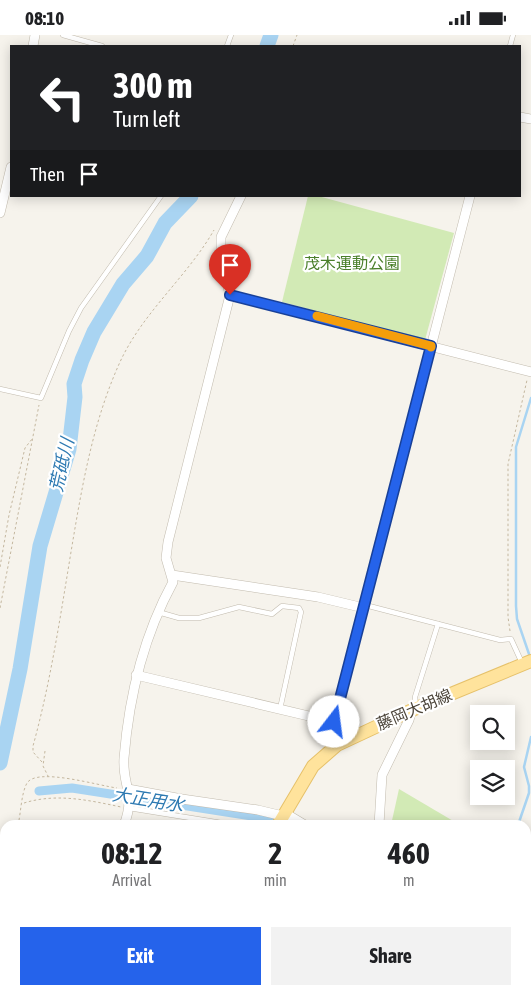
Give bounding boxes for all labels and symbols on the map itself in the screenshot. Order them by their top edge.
pin [209,244,251,295]
park label: 茂木運動公園 [304,254,400,272]
water label: 荒砥川 [45,434,78,494]
street label: 藤岡大胡線 [374,685,454,733]
position arrow [307,695,359,747]
water label: 大正用水 [111,784,187,816]

